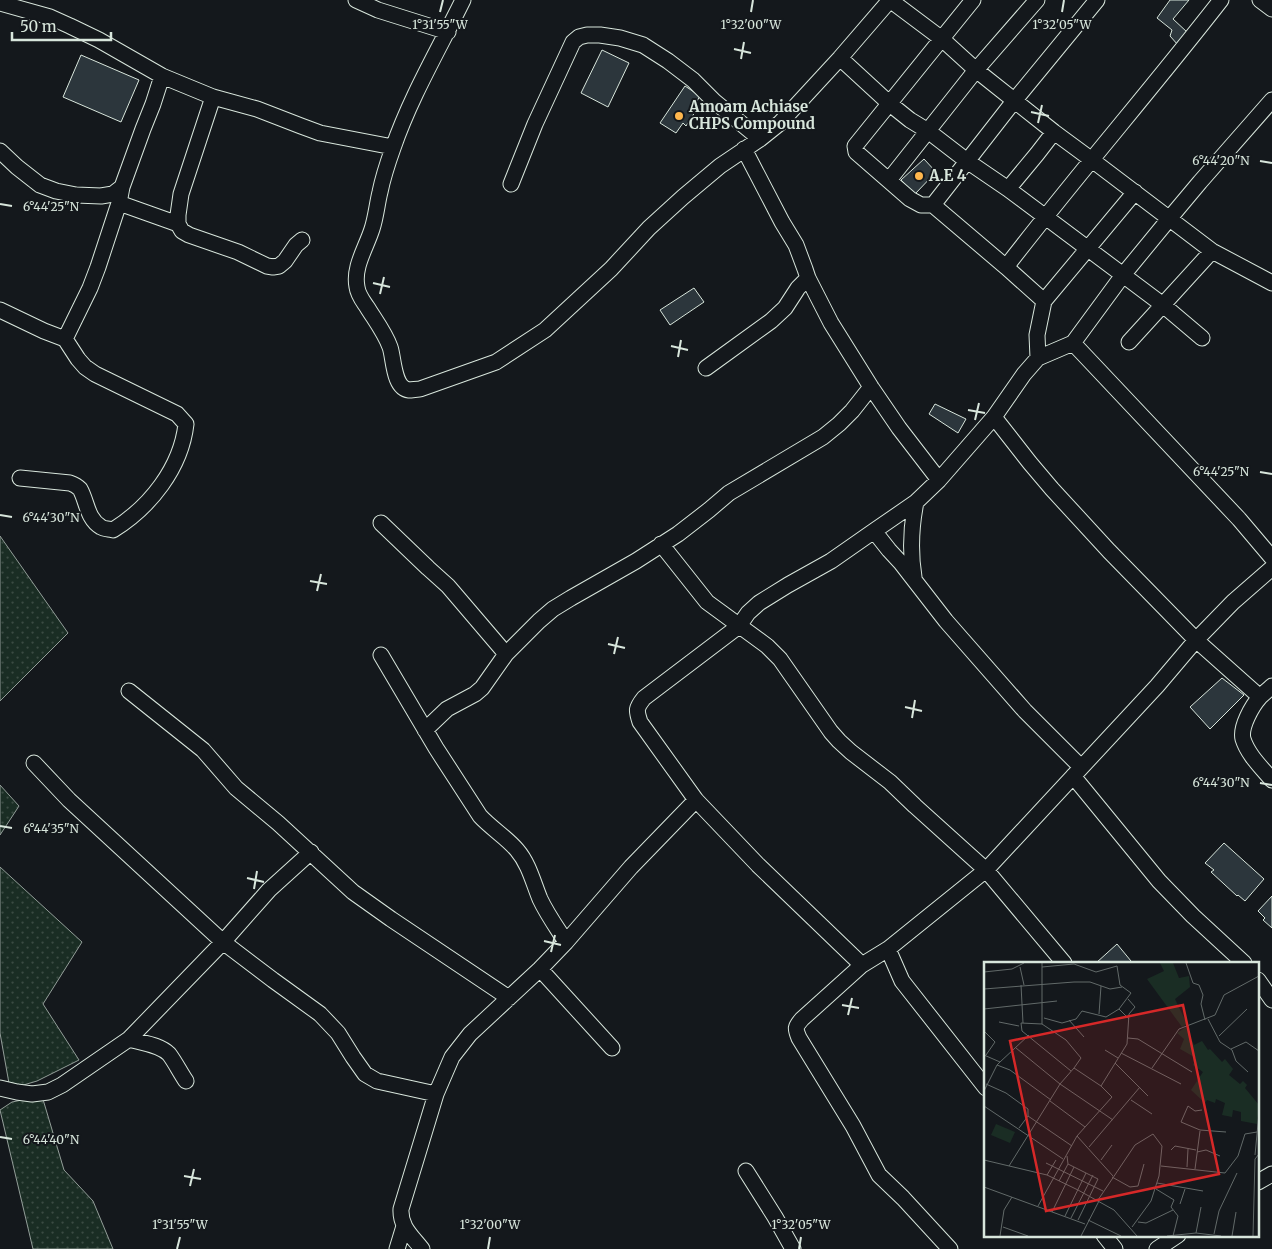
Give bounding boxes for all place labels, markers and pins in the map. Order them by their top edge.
place label: Amoam Achiase CHPS Compound [688,97,815,133]
marker: Amoam Achiase CHPS Compound [673,110,685,122]
place label: A.E 4 [928,166,967,185]
marker: A.E 4 [913,170,925,182]

